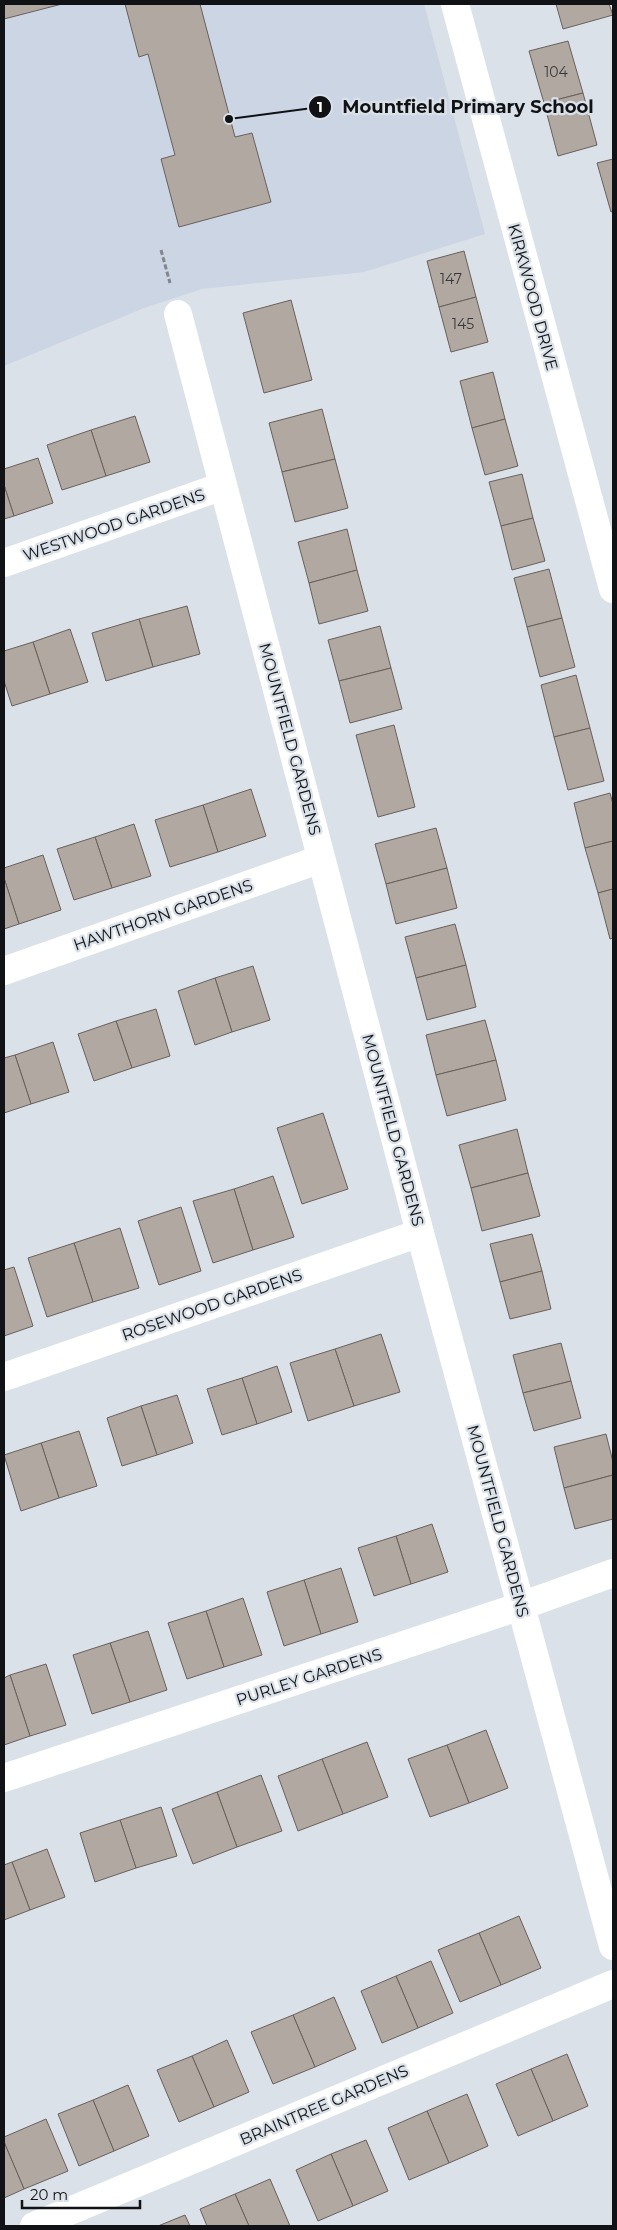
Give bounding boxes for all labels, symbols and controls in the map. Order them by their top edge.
house number: 104 [544,63,569,81]
callout: Mountfield Primary School [308,91,604,124]
text: Mountfield Primary School [342,96,594,118]
text: 1 [317,97,323,116]
street label: KIRKWOOD DRIVE [504,222,562,372]
house number: 147 [440,270,462,288]
house number: 145 [452,315,474,333]
street label: WESTWOOD GARDENS [21,485,207,565]
street label: MOUNTFIELD GARDENS [255,641,325,837]
street label: HAWTHORN GARDENS [71,875,255,955]
street label: MOUNTFIELD GARDENS [358,1032,428,1228]
street label: ROSEWOOD GARDENS [119,1265,305,1345]
street label: MOUNTFIELD GARDENS [463,1423,533,1619]
street label: PURLEY GARDENS [234,1644,384,1710]
street label: BRAINTREE GARDENS [237,2061,411,2149]
scale bar [22,2178,140,2210]
text: 20 m [30,2185,68,2204]

